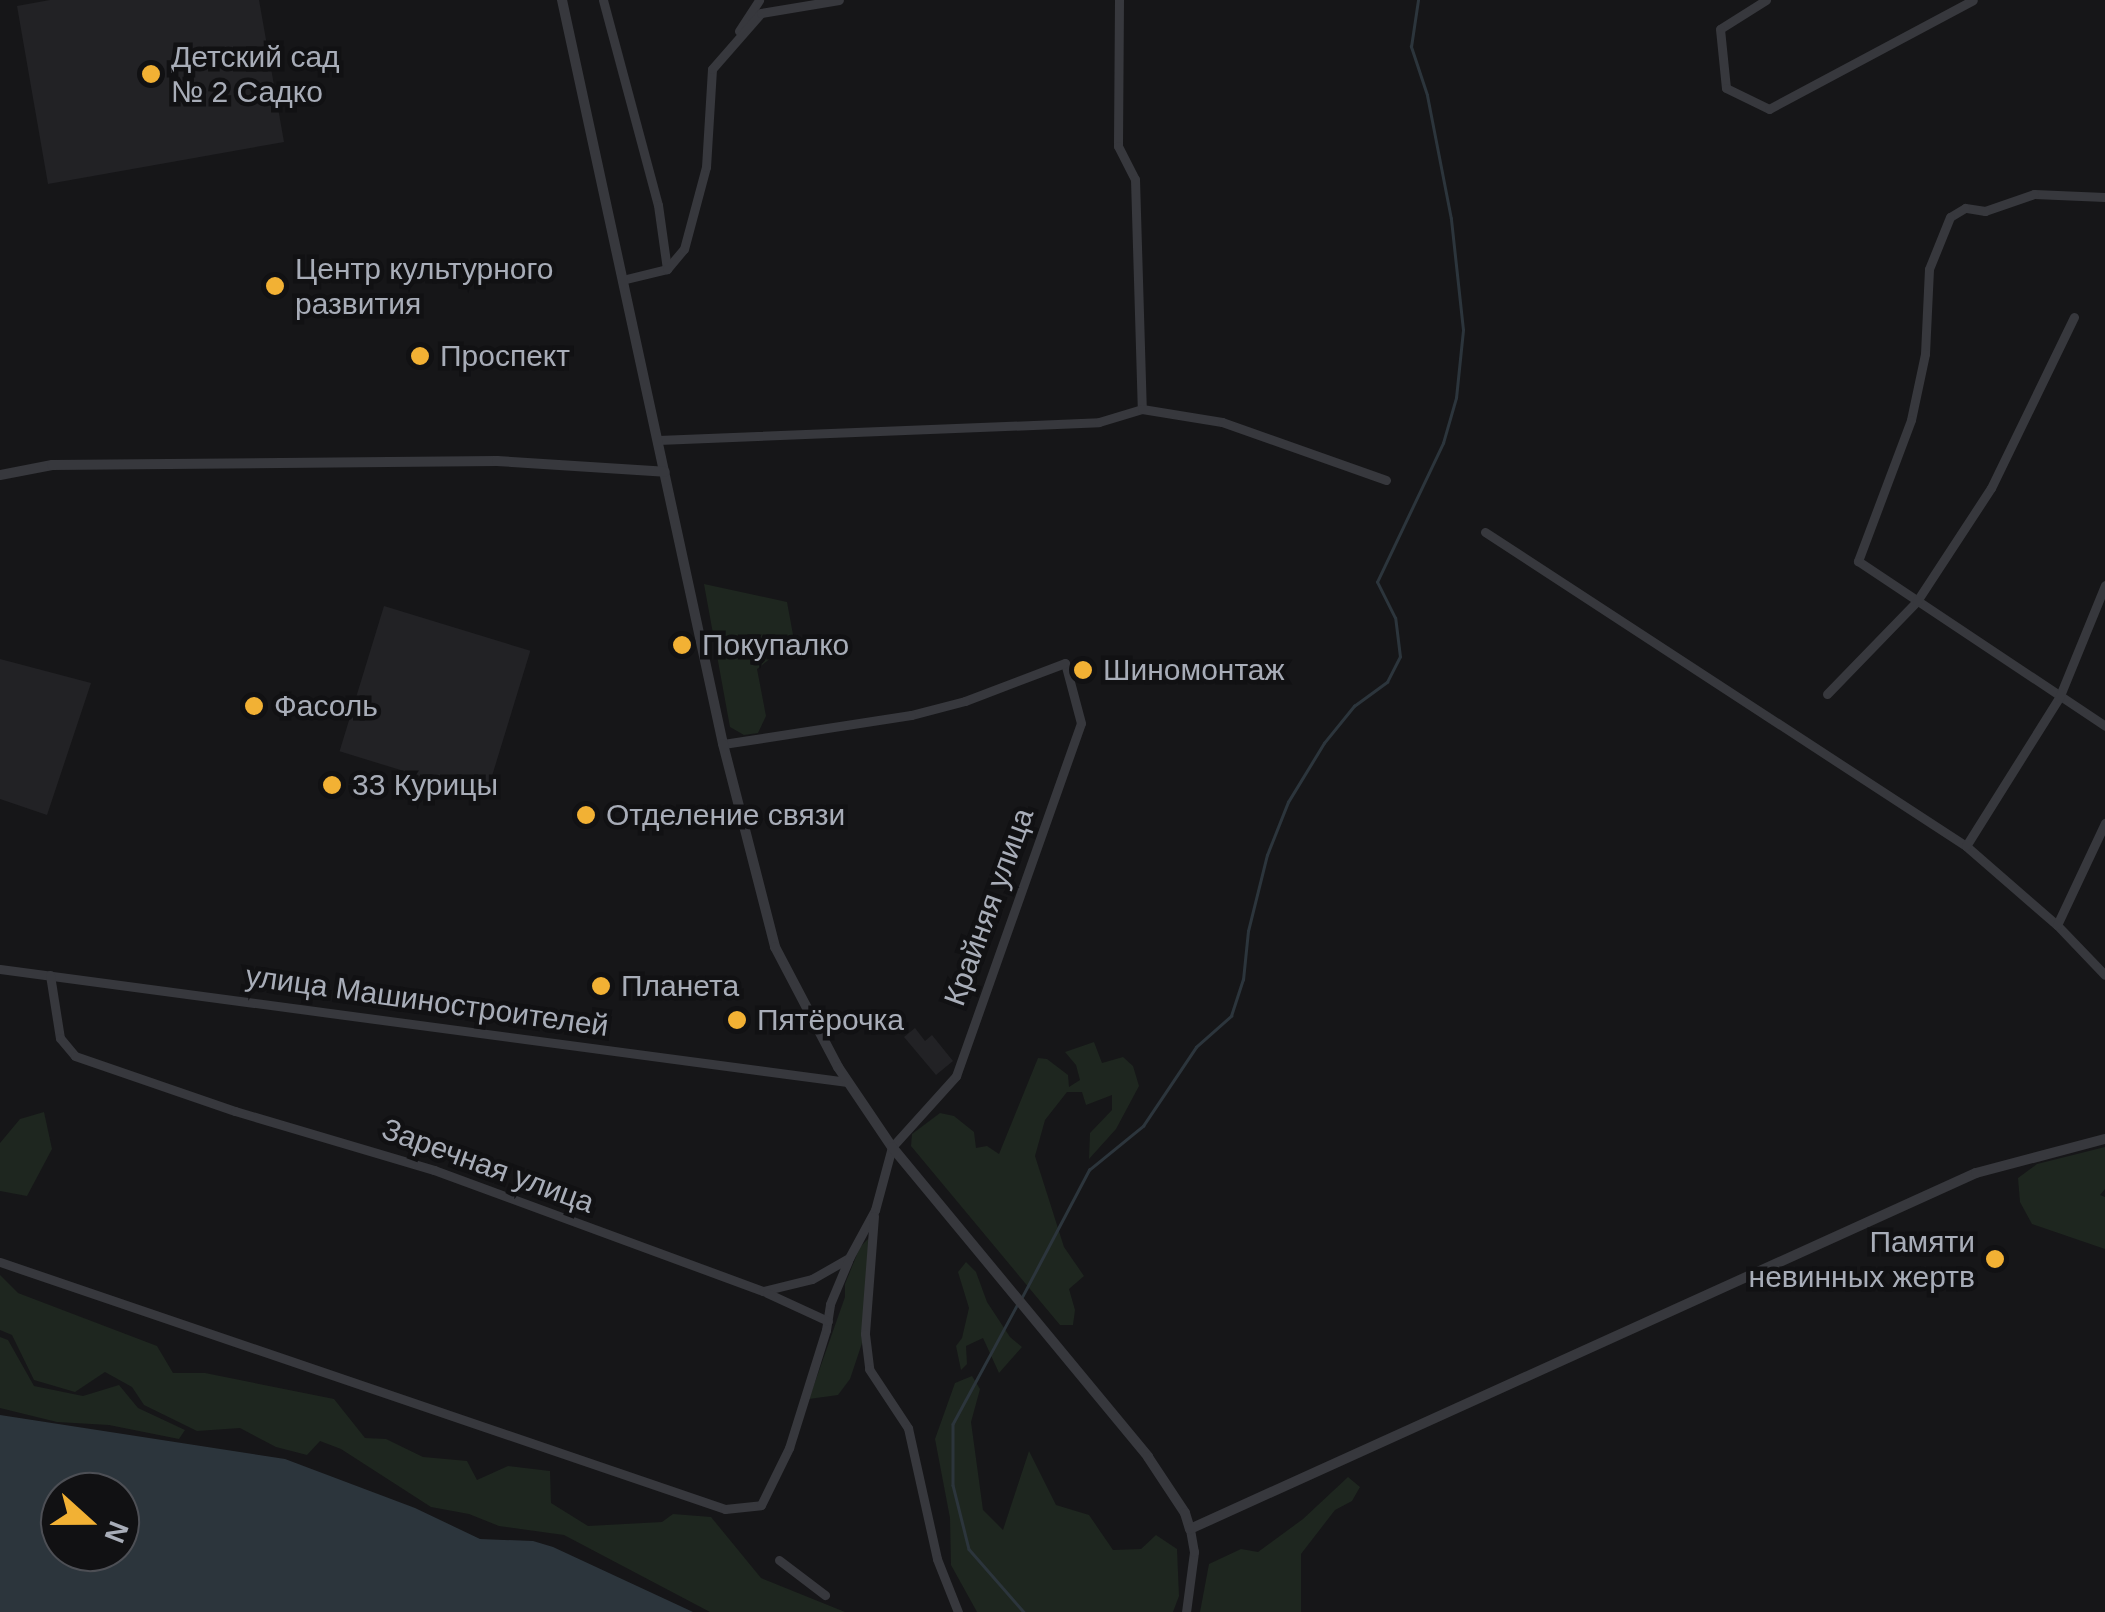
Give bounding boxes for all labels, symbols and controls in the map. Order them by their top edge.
place label: Детский сад № 2 Садко [171,39,340,110]
marker: Детский сад № 2 Садко [140,63,162,85]
place label: Центр культурного развития [295,251,553,322]
marker: Центр культурного развития [264,275,286,297]
place label: Проспект [440,338,570,374]
marker: Проспект [409,345,431,367]
place label: Покупалко [702,627,849,663]
marker: Покупалко [671,634,693,656]
place label: Шиномонтаж [1103,652,1285,688]
marker: Шиномонтаж [1072,659,1094,681]
place label: Фасоль [274,688,378,724]
marker: Фасоль [243,695,265,717]
place label: 33 Курицы [352,767,498,803]
marker: 33 Курицы [321,774,343,796]
place label: Отделение связи [606,797,845,833]
street label: Крайняя улица [937,803,1041,1011]
marker: Отделение связи [575,804,597,826]
street label: улица Машиностроителей [243,958,611,1044]
place label: Планета [621,968,739,1004]
marker: Планета [590,975,612,997]
place label: Пятёрочка [757,1002,904,1038]
marker: Пятёрочка [726,1009,748,1031]
street label: Заречная улица [377,1111,599,1221]
place label: Памяти невинных жертв [1749,1224,1975,1294]
marker: Памяти невинных жертв [1984,1248,2006,1270]
north arrow [40,1472,140,1572]
text: N [99,1517,135,1547]

